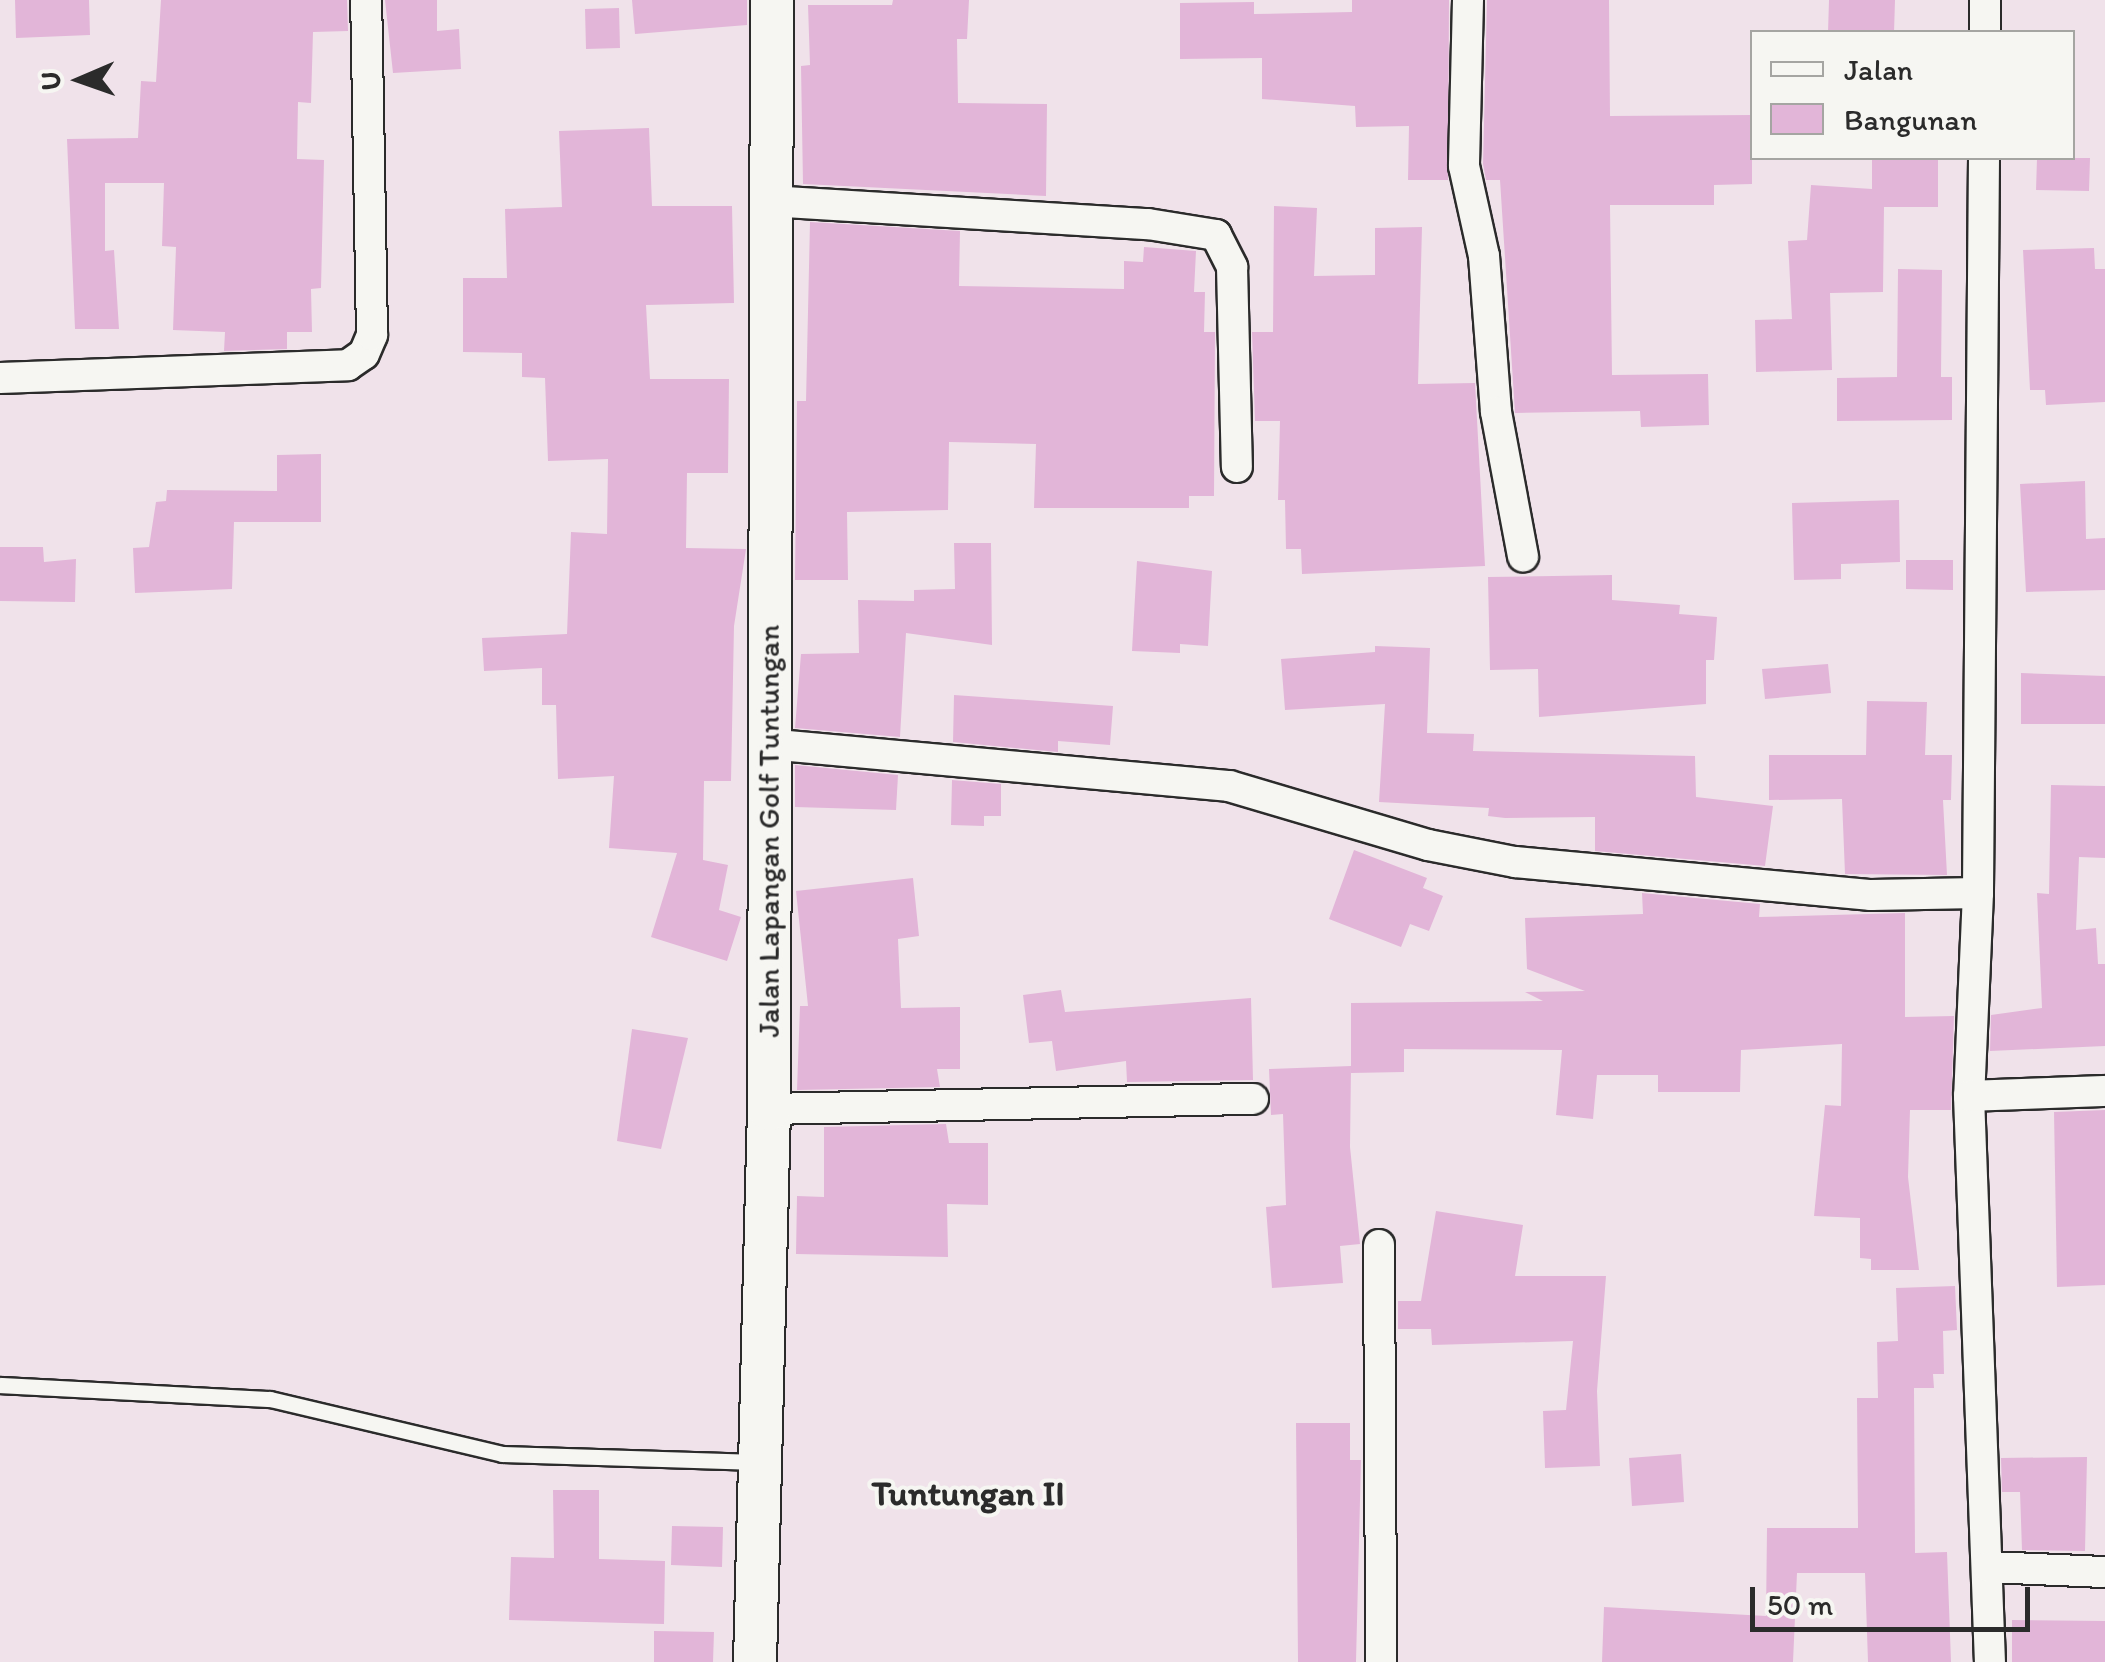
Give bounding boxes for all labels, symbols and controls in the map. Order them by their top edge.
north arrow [30,30,130,130]
legend [1750,30,2075,160]
text: Jalan [1844,51,1913,88]
text: U [33,71,67,91]
text: Bangunan [1844,101,1977,138]
street label: Jalan Lapangan Golf Tuntungan [751,626,787,1036]
district label: Tuntungan II [871,1472,1065,1514]
scale bar [1755,1567,2035,1629]
text: 50 m [1767,1586,1833,1623]

